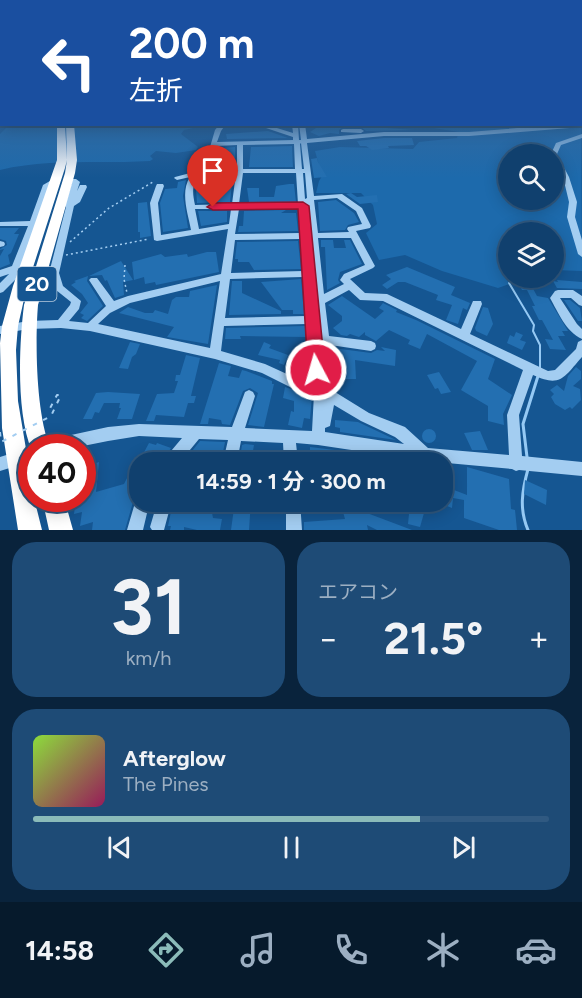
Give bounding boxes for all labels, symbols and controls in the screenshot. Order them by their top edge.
text: 200 m [129,18,254,69]
icon: left [30,24,108,102]
text: 左折 [129,74,183,107]
map controls [498,144,564,288]
button: search [498,144,564,210]
pin [187,145,238,207]
icon: arrive [196,154,229,187]
button: layers [498,222,564,288]
road number: 20 [18,267,57,301]
position arrow [284,338,348,402]
speed limit sign: 40 [18,434,96,512]
text: 14:59 · 1 分 · 300 m [196,468,386,495]
text: 31 [110,560,187,654]
text: エアコン [318,580,398,604]
text: 21.5° [384,611,483,665]
text: − [318,619,339,658]
text: + [528,619,549,658]
text: km/h [126,646,171,670]
text: Afterglow [123,745,226,772]
text: The Pines [123,772,209,796]
icon: previous [103,831,136,864]
icon: pause [275,831,308,864]
icon: next [447,831,480,864]
icon: directions [145,929,187,971]
icon: music [237,929,279,971]
icon: phone [330,929,372,971]
icon: climate [422,929,464,971]
icon: car [515,929,557,971]
text: 14:58 [25,934,94,967]

